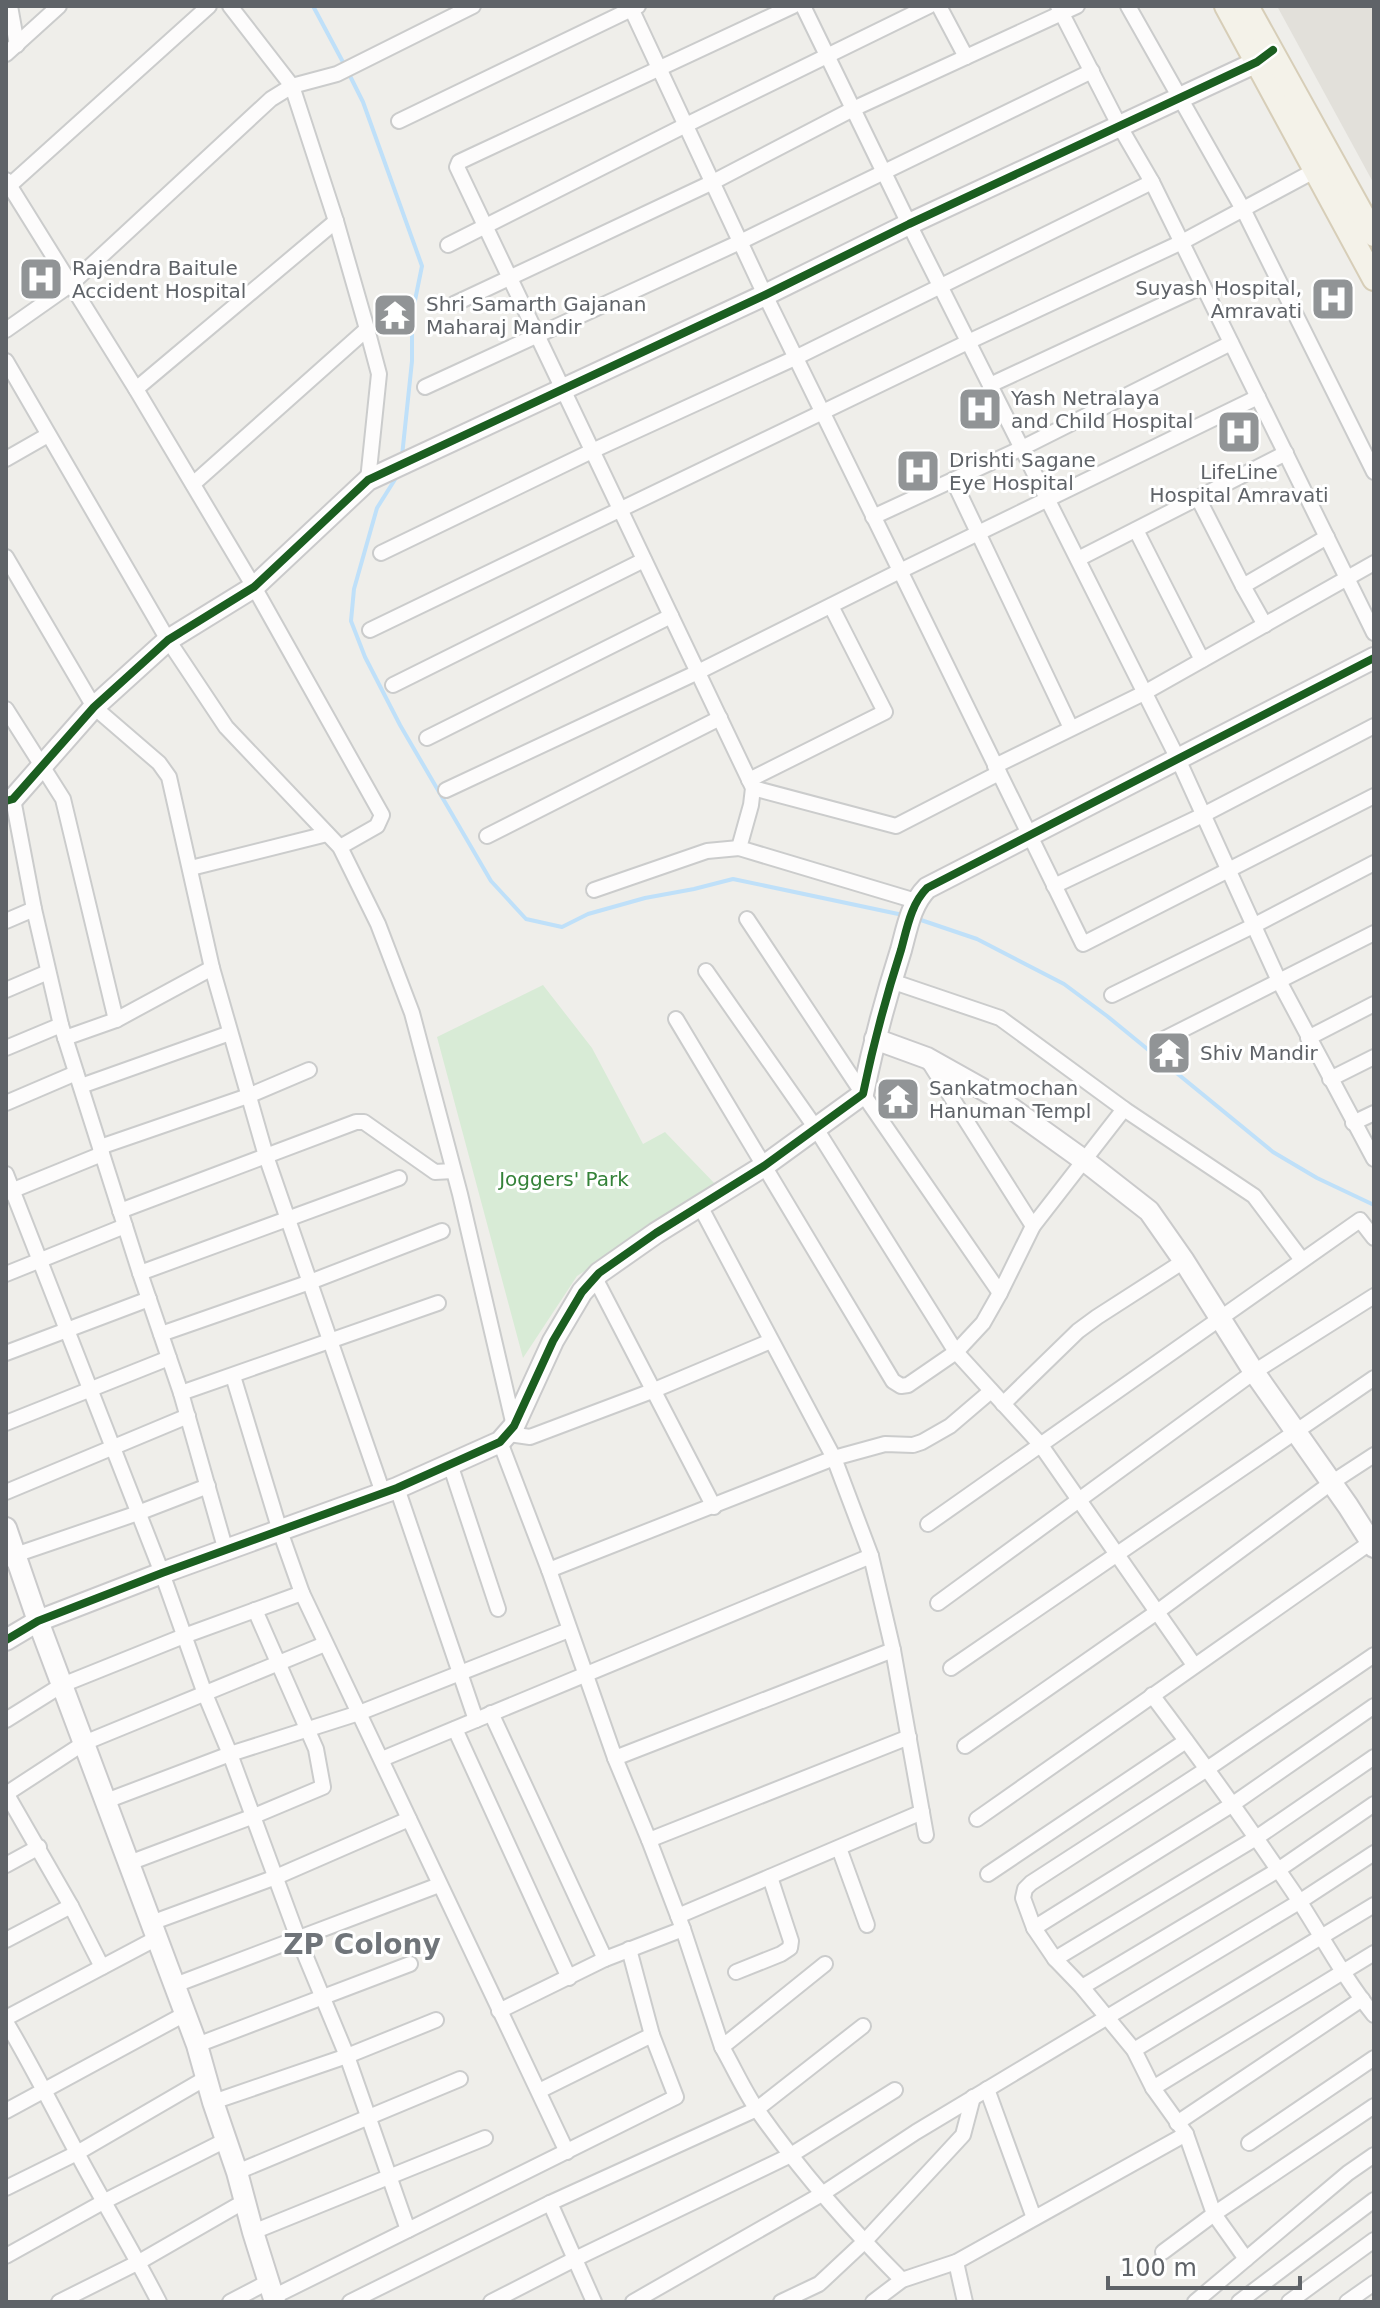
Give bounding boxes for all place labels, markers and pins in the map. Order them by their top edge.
hospital icon: Rajendra Baitule Accident Hospital [17,255,65,303]
place label: Rajendra Baitule Accident Hospital [72,256,246,303]
hospital icon: Suyash Hospital, Amravati [1309,275,1357,323]
place label: Suyash Hospital, Amravati [1135,276,1302,323]
temple icon: Shri Samarth Gajanan Maharaj Mandir [371,291,419,339]
place label: Shri Samarth Gajanan Maharaj Mandir [426,292,646,339]
hospital icon: Yash Netralaya and Child Hospital [956,385,1004,433]
place label: Yash Netralaya and Child Hospital [1010,386,1193,433]
hospital icon: LifeLine Hospital Amravati [1215,408,1263,456]
hospital icon: Drishti Sagane Eye Hospital [894,447,942,495]
place label: Drishti Sagane Eye Hospital [949,448,1096,495]
place label: LifeLine Hospital Amravati [1149,460,1329,507]
temple icon: Shiv Mandir [1145,1029,1193,1077]
place label: Shiv Mandir [1200,1041,1319,1065]
temple icon: Sankatmochan Hanuman Templ [874,1075,922,1123]
place label: Sankatmochan Hanuman Templ [929,1076,1091,1123]

